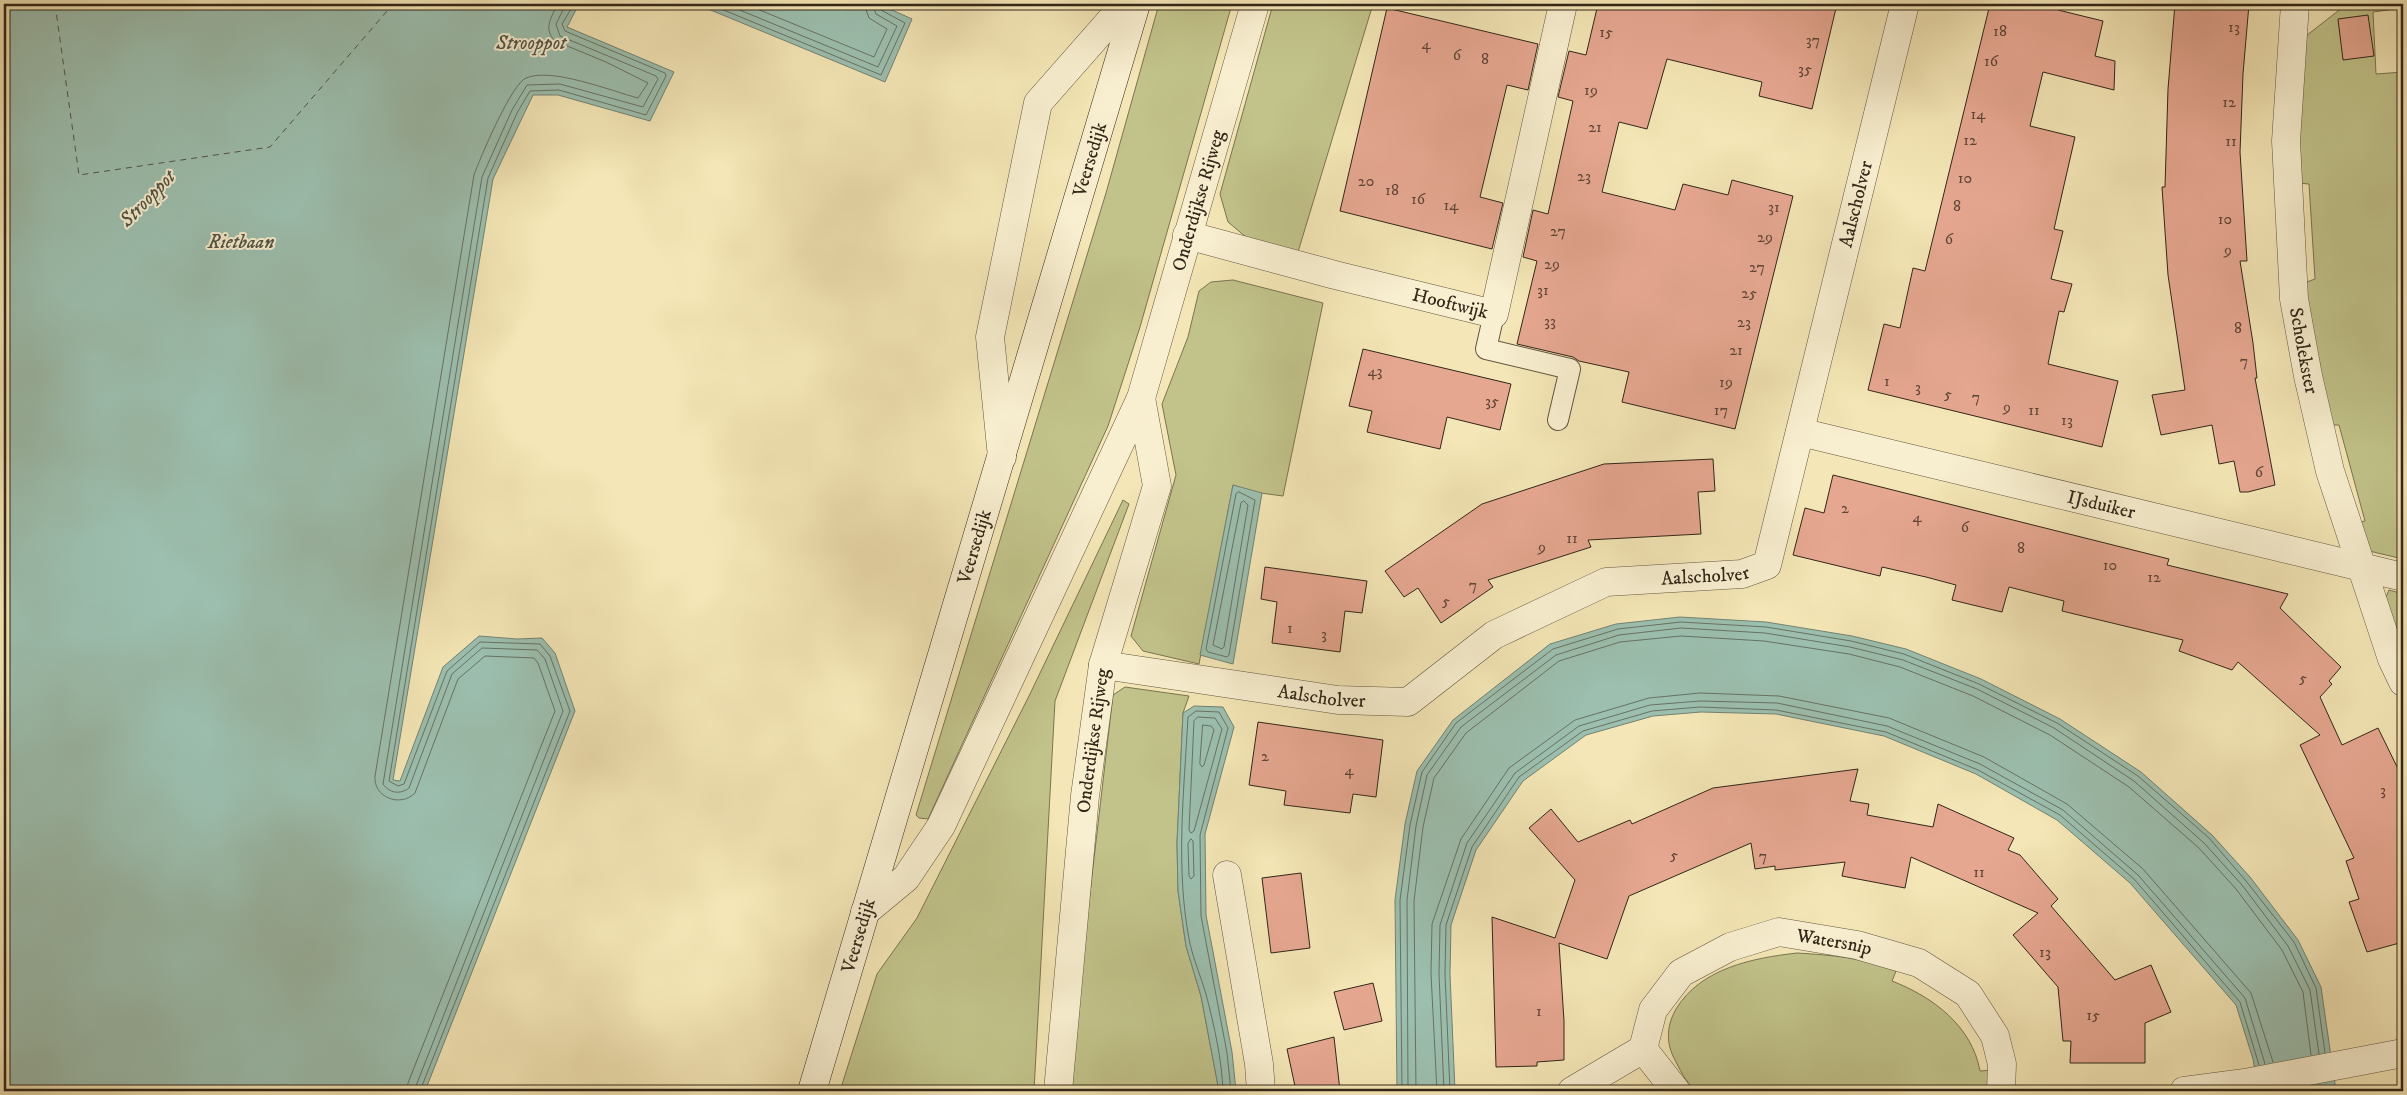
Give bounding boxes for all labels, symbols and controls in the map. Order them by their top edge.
house number: 13 [2228,17,2240,37]
house number: 18 [1993,21,2007,41]
house number: 15 [1599,22,1613,42]
house number: 37 [1806,30,1820,50]
water label: Strooppot [495,31,568,56]
house number: 4 [1421,34,1431,54]
house number: 6 [1453,45,1462,65]
house number: 8 [1481,49,1489,69]
house number: 16 [1984,51,1999,71]
house number: 35 [1798,59,1812,79]
house number: 19 [1584,80,1598,100]
house number: 12 [2222,92,2236,112]
house number: 14 [1970,104,1986,124]
house number: 21 [1588,117,1602,137]
street label: Veersedijk [1067,119,1112,200]
street label: Onderdijkse Rijweg [1167,127,1230,274]
house number: 12 [1963,130,1977,150]
house number: 11 [2225,131,2237,151]
street label: Aalscholver [1834,158,1877,250]
water label: Strooppot [114,164,183,234]
house number: 23 [1577,166,1591,186]
house number: 10 [1958,168,1972,188]
house number: 20 [1358,171,1374,191]
house number: 18 [1385,180,1399,200]
house number: 16 [1411,189,1426,209]
house number: 14 [1443,195,1459,215]
house number: 8 [1953,196,1961,216]
house number: 31 [1768,197,1780,217]
house number: 10 [2218,209,2232,229]
house number: 27 [1550,221,1566,241]
house number: 29 [1757,227,1773,247]
house number: 6 [1945,229,1954,249]
water label: Rietbaan [207,230,274,255]
house number: 9 [2223,240,2232,260]
house number: 29 [1544,254,1560,274]
house number: 27 [1749,257,1765,277]
house number: 31 [1537,280,1549,300]
street label: Hooftwijk [1410,283,1491,324]
house number: 25 [1741,283,1757,303]
street label: Scholekster [2284,306,2323,396]
house number: 33 [1544,311,1556,331]
house number: 23 [1737,312,1751,332]
house number: 8 [2234,318,2242,338]
house number: 21 [1729,340,1743,360]
house number: 7 [2240,351,2248,371]
house number: 43 [1367,361,1383,381]
house number: 1 [1884,371,1890,391]
house number: 19 [1719,372,1733,392]
house number: 3 [1915,377,1921,397]
house number: 5 [1944,384,1952,404]
house number: 7 [1972,387,1980,407]
house number: 35 [1485,391,1499,411]
house number: 9 [2002,397,2011,417]
house number: 17 [1714,400,1728,420]
house number: 11 [2028,400,2040,420]
house number: 13 [2061,410,2073,430]
house number: 6 [2255,462,2264,482]
street label: IJsduiker [2065,485,2138,524]
house number: 2 [1841,498,1849,518]
street label: Veersedijk [952,506,996,588]
house number: 4 [1912,507,1922,527]
house number: 6 [1961,517,1970,537]
house number: 11 [1566,528,1578,548]
house number: 9 [1537,537,1546,557]
house number: 8 [2017,538,2025,558]
house number: 10 [2103,555,2117,575]
street label: Aalscholver [1660,561,1753,590]
house number: 12 [2147,567,2161,587]
house number: 7 [1469,575,1477,595]
house number: 5 [1442,591,1450,611]
house number: 1 [1287,618,1293,638]
house number: 3 [1321,624,1327,644]
street label: Onderdijkse Rijweg [1072,666,1114,814]
house number: 5 [2299,668,2307,688]
street label: Aalscholver [1276,680,1366,712]
house number: 2 [1261,746,1269,766]
house number: 4 [1344,760,1354,780]
house number: 3 [2380,780,2386,800]
house number: 5 [1670,845,1678,865]
house number: 7 [1759,846,1767,866]
house number: 11 [1973,862,1985,882]
street label: Veersedijk [836,895,880,977]
street label: Watersnip [1794,923,1875,960]
house number: 13 [2039,942,2051,962]
house number: 1 [1536,1001,1542,1021]
house number: 15 [2086,1005,2100,1025]

